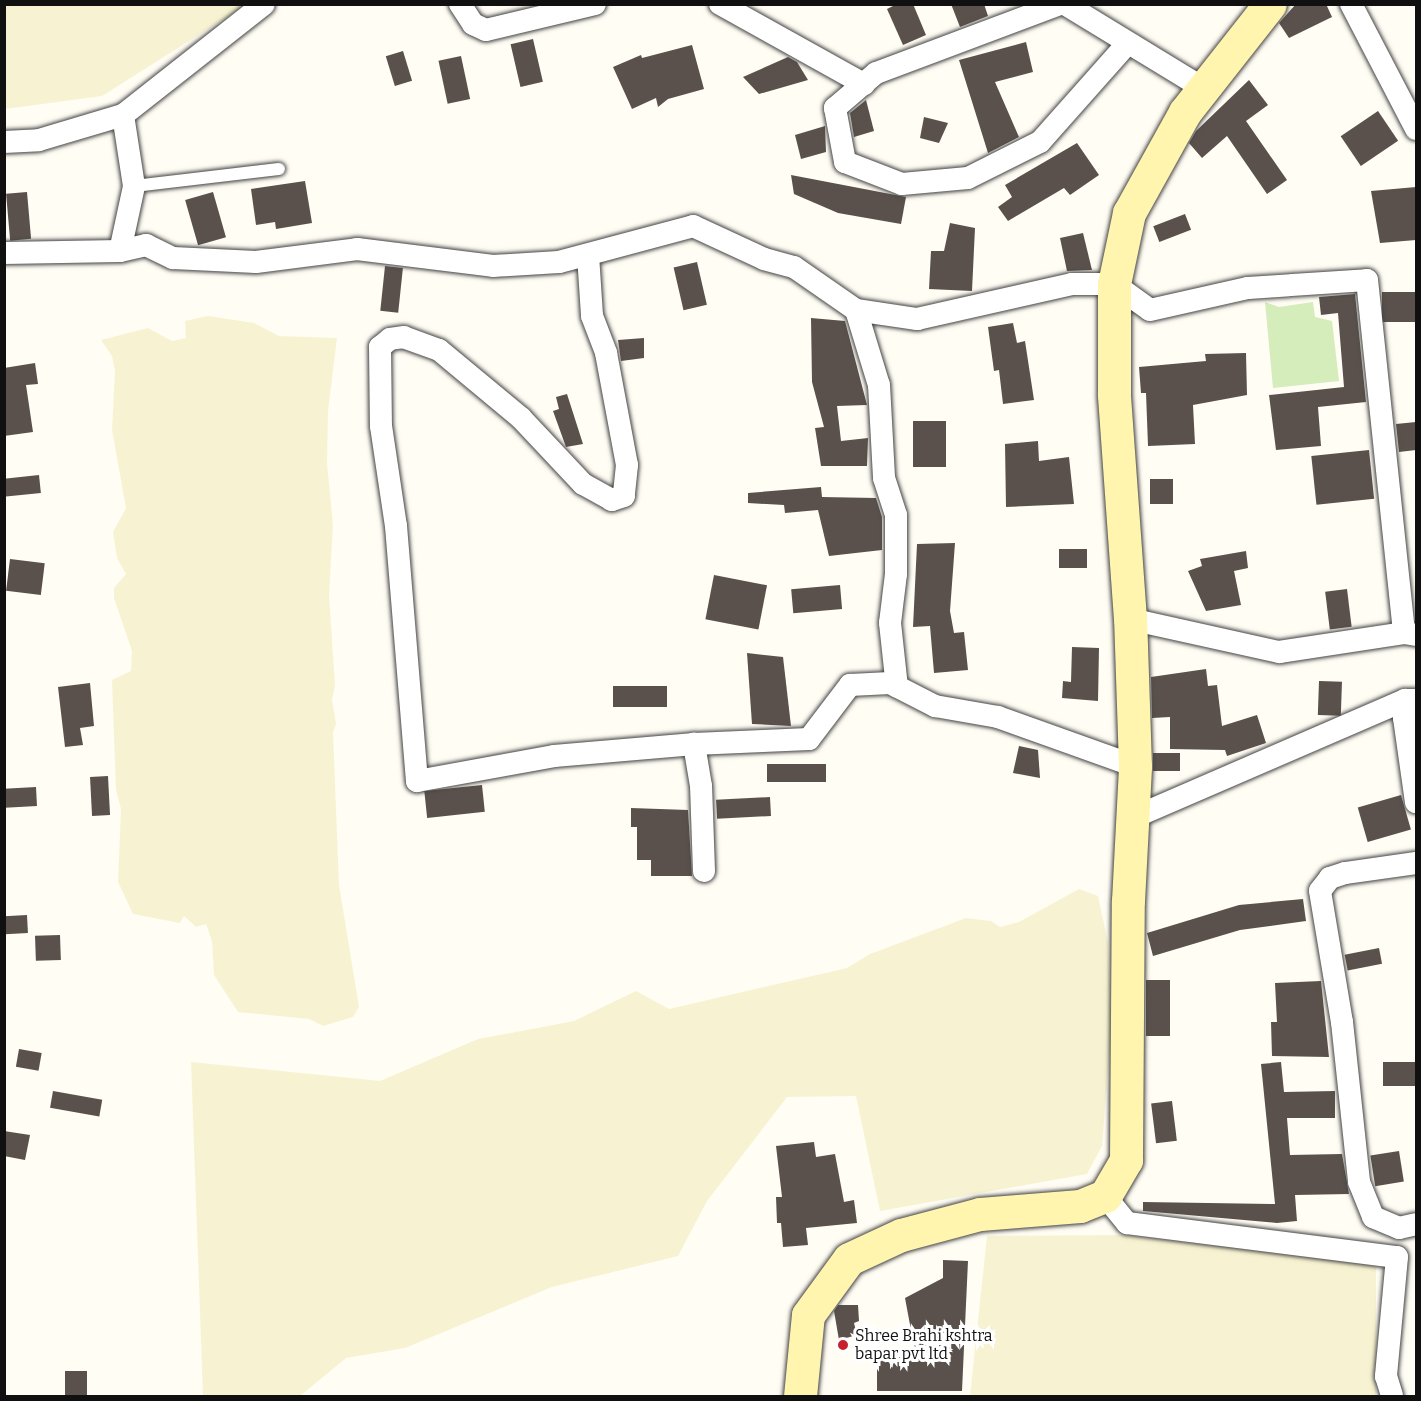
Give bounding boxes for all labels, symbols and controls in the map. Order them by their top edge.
place label: Shree Brahi kshtra bapar pvt ltd [855,1326,992,1364]
marker: Shree Brahi kshtra bapar pvt ltd [836,1338,850,1352]

